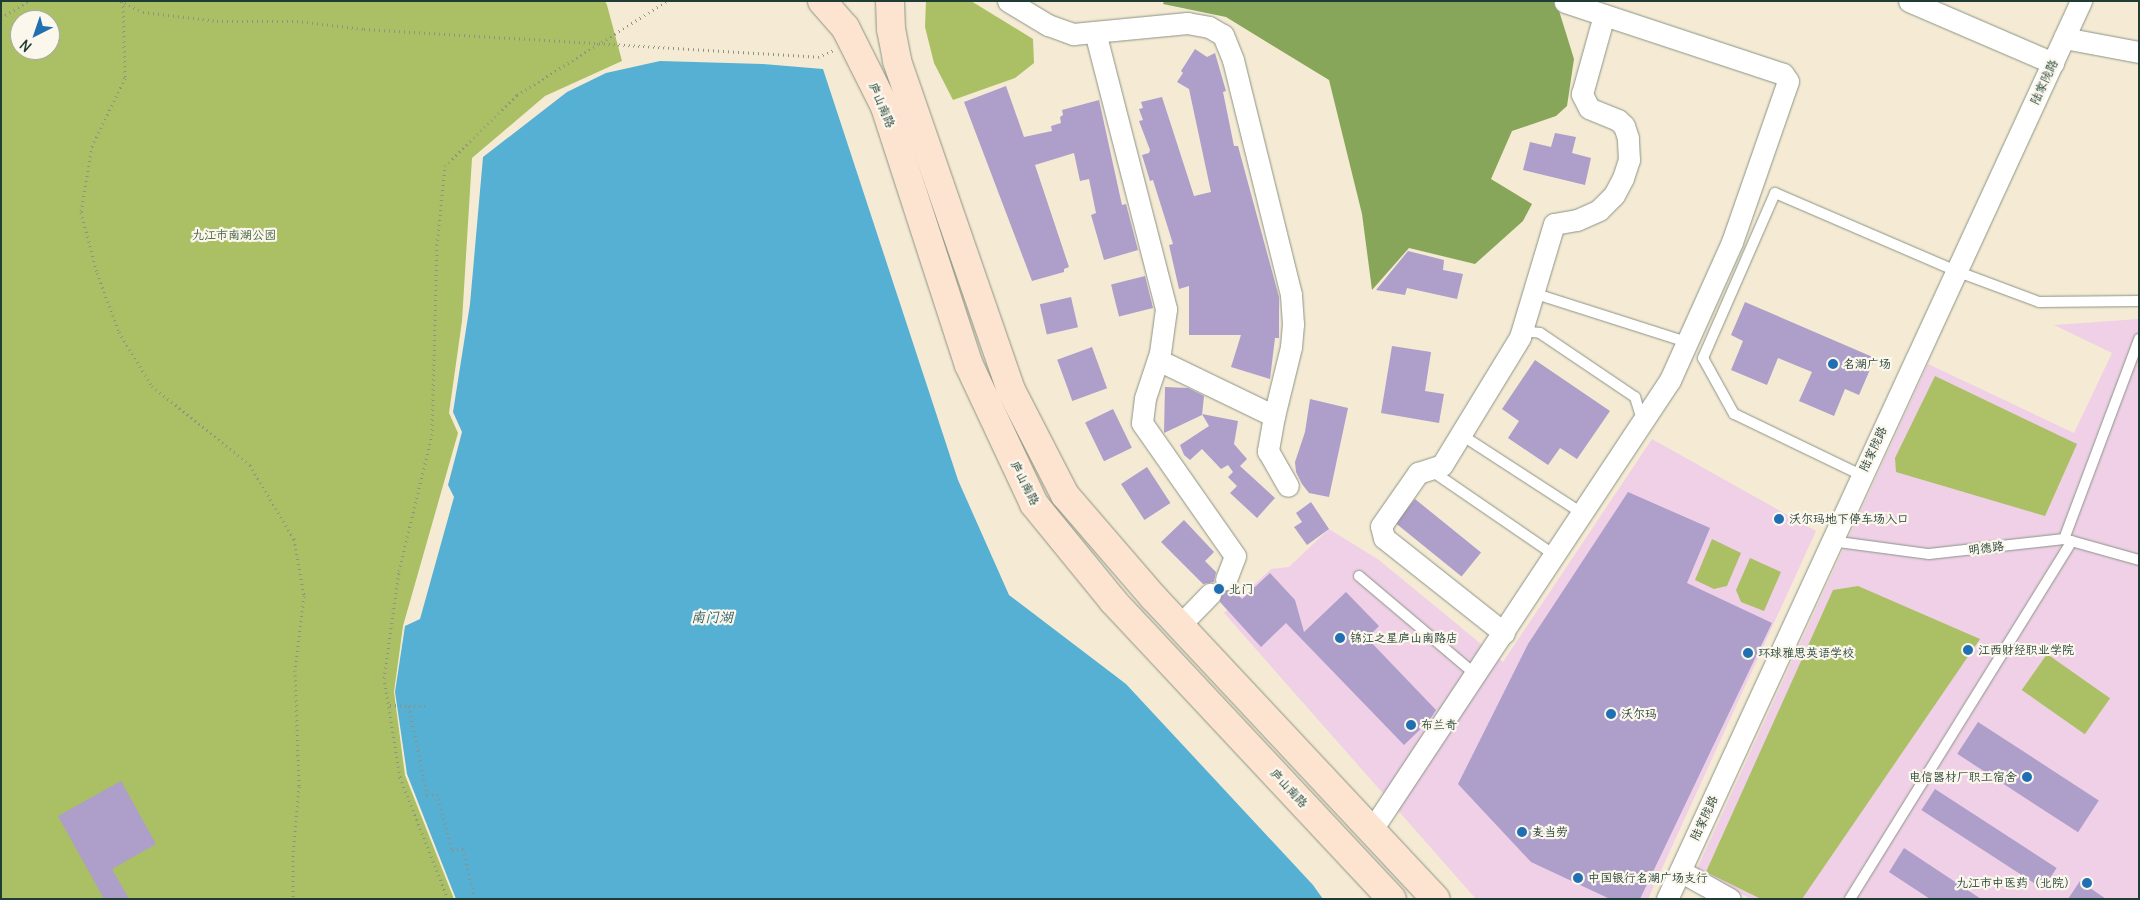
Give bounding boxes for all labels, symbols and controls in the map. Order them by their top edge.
north arrow [10,10,60,60]
text: N [16,36,35,56]
street label: 陆家陇路 [2027,57,2061,107]
street label: 庐山南路 [866,80,898,130]
park label: 九江市南湖公园 [192,228,276,242]
place label: 名湖广场 [1843,357,1891,371]
marker: 名湖广场 [1827,358,1839,370]
street label: 陆家陇路 [1856,424,1890,474]
street label: 庐山南路 [1008,458,1042,508]
place label: 沃尔玛地下停车场入口 [1789,512,1909,526]
marker: 沃尔玛地下停车场入口 [1773,513,1785,525]
street label: 明德路 [1967,539,2005,557]
place label: 北门 [1229,582,1253,596]
marker: 北门 [1213,583,1225,595]
water label: 南门湖 [691,609,733,625]
place label: 锦江之星庐山南路店 [1350,631,1458,645]
marker: 锦江之星庐山南路店 [1334,632,1346,644]
place label: 江西财经职业学院 [1978,643,2074,657]
marker: 江西财经职业学院 [1962,644,1974,656]
place label: 环球雅思英语学校 [1758,646,1854,660]
marker: 环球雅思英语学校 [1742,647,1754,659]
place label: 沃尔玛 [1621,707,1657,721]
marker: 沃尔玛 [1605,708,1617,720]
place label: 布兰奇 [1421,718,1457,732]
marker: 布兰奇 [1405,719,1417,731]
street label: 庐山南路 [1267,766,1311,810]
place label: 电信器材厂职工宿舍 [1909,770,2017,784]
marker: 电信器材厂职工宿舍 [2021,771,2033,783]
street label: 陆家陇路 [1687,793,1721,843]
place label: 麦当劳 [1532,825,1568,839]
marker: 麦当劳 [1516,826,1528,838]
place label: 中国银行名湖广场支行 [1588,871,1708,885]
marker: 中国银行名湖广场支行 [1572,872,1584,884]
place label: 九江市中医药（北院） [1956,876,2076,890]
marker: 九江市中医药（北院） [2080,876,2094,890]

